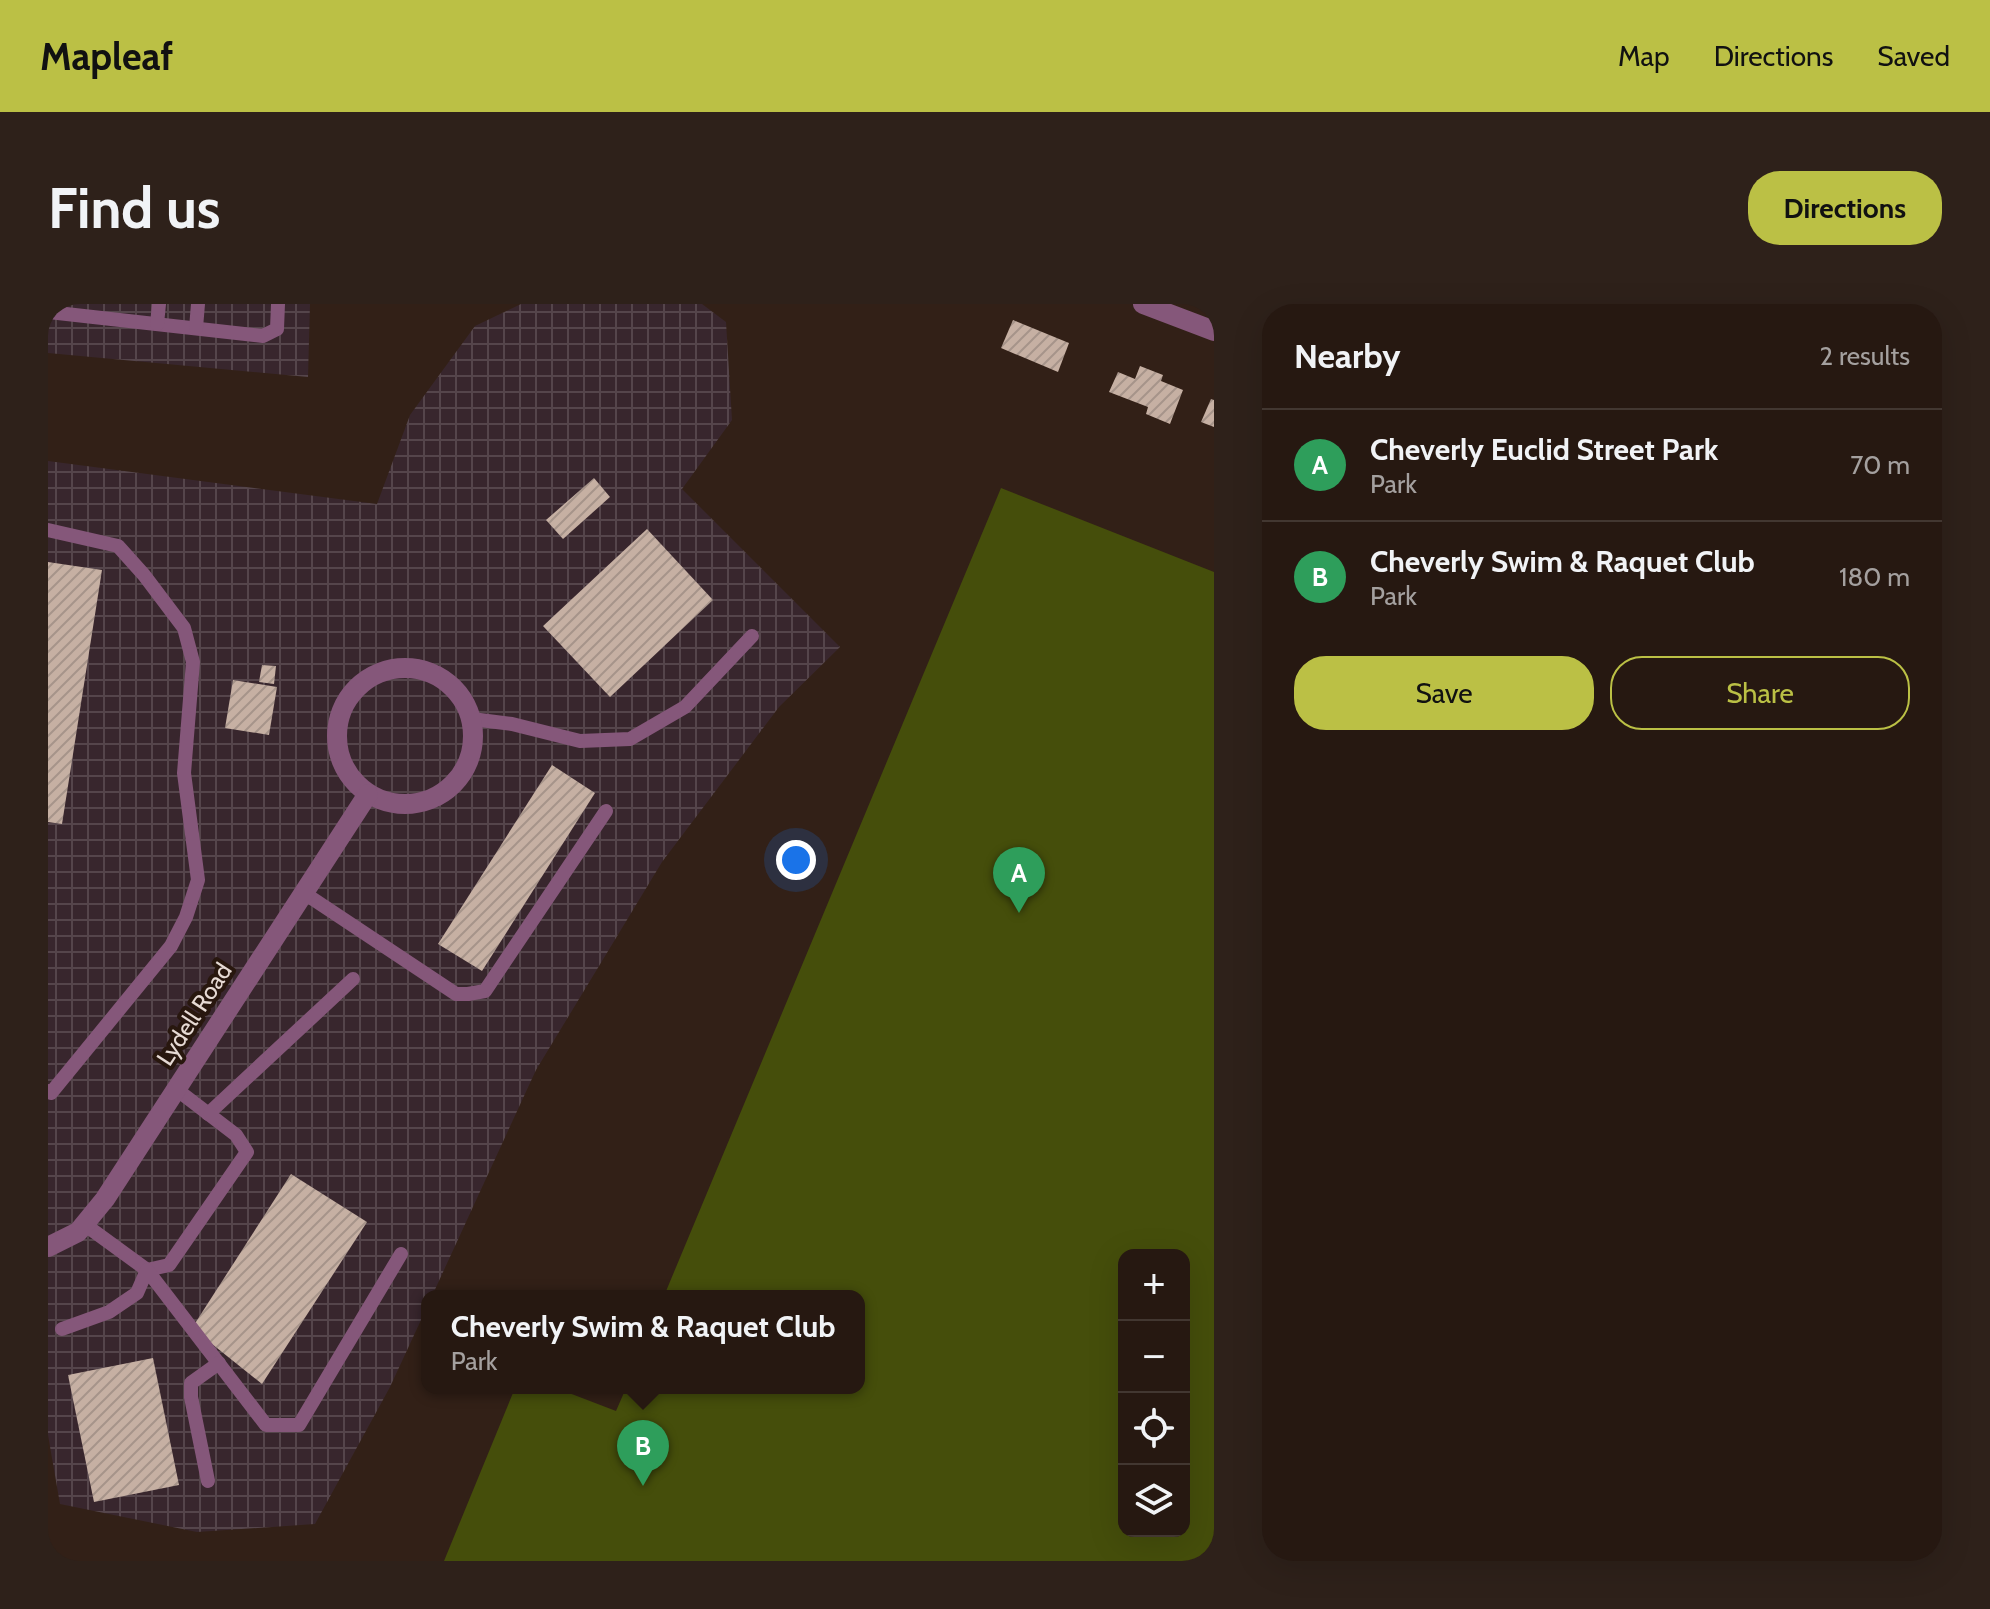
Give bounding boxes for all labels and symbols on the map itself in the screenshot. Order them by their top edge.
your location [776,840,816,880]
pin: A [993,847,1045,913]
street label: Lydell Road [150,957,238,1071]
pin: B [617,1420,669,1486]

